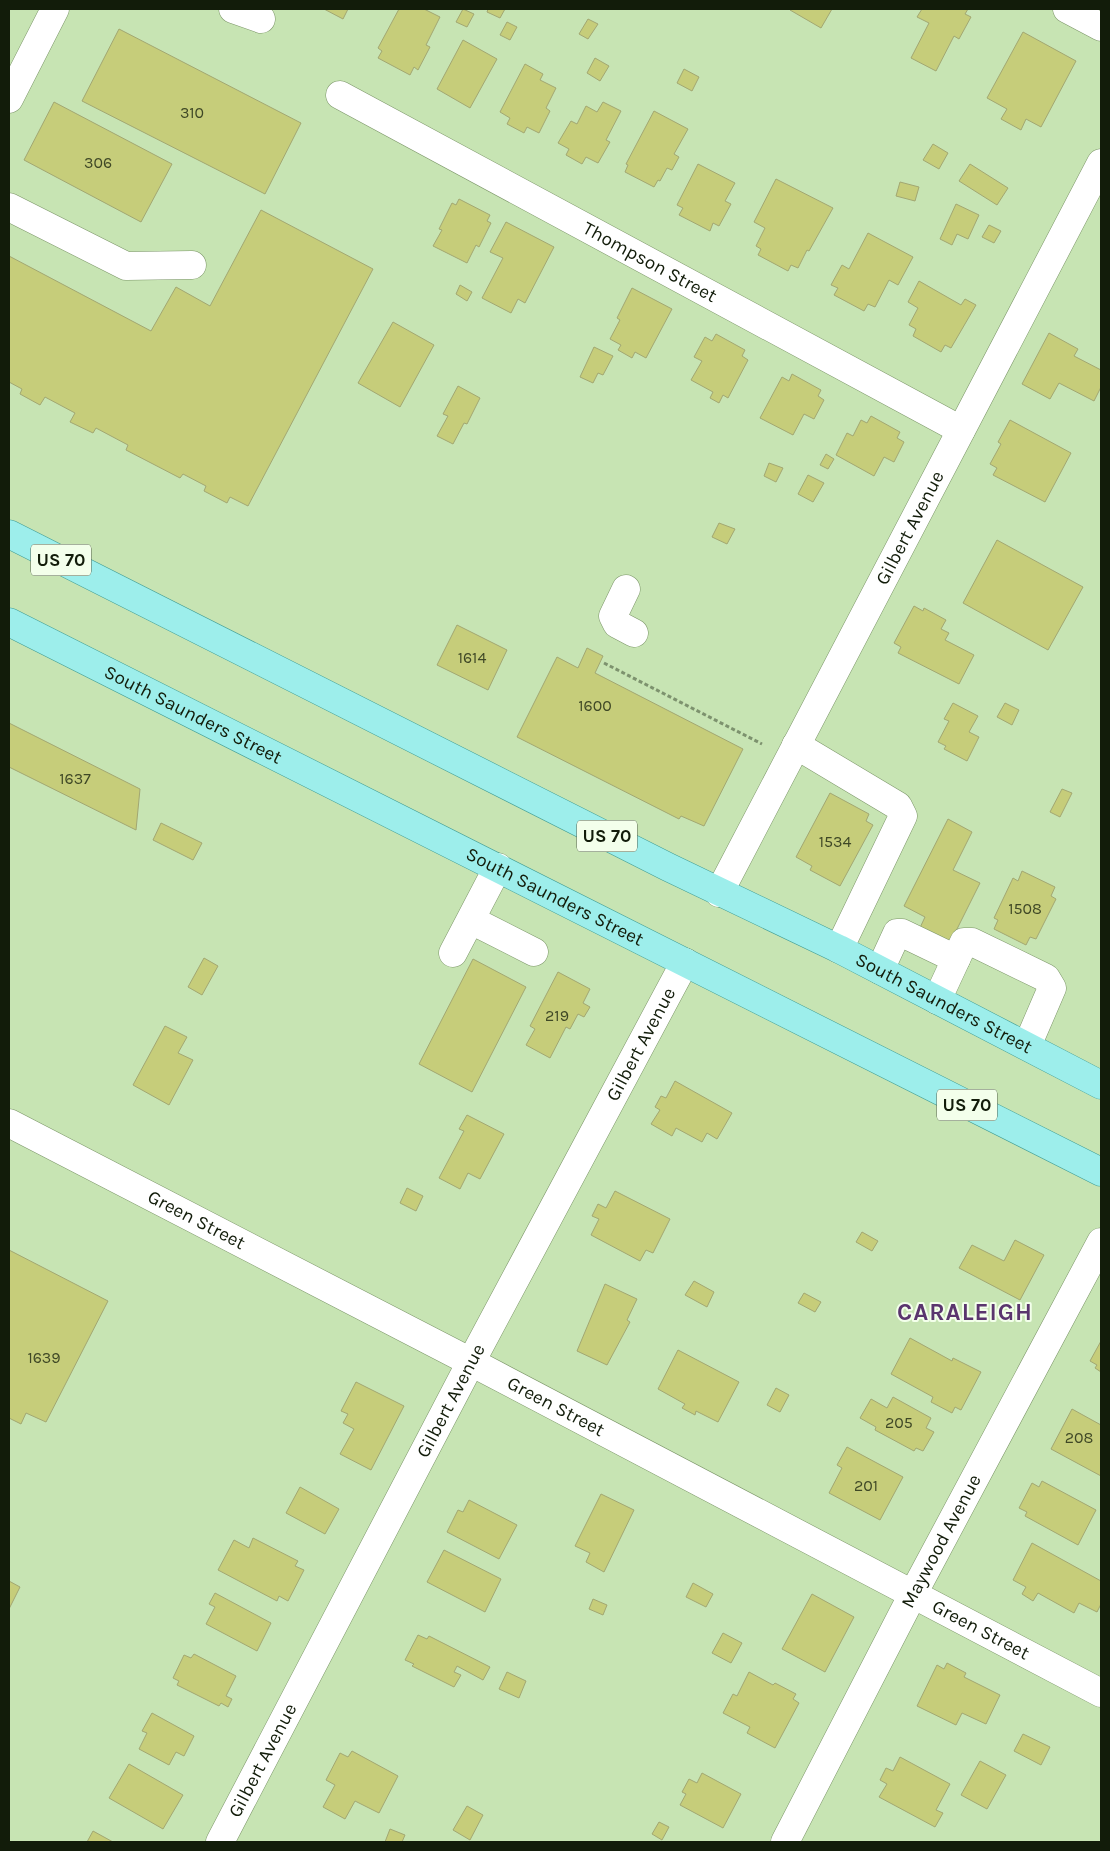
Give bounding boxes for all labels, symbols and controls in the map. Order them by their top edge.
house number: 310 [180,103,204,122]
house number: 306 [84,153,112,172]
street label: Thompson Street [579,217,721,307]
street label: Gilbert Avenue [871,467,949,589]
road number: US 70 [31,544,91,576]
house number: 1614 [458,648,486,667]
street label: South Saunders Street [100,661,286,769]
house number: 1600 [578,696,612,715]
house number: 1637 [59,769,91,788]
road number: US 70 [577,820,637,851]
house number: 1534 [819,832,851,851]
street label: South Saunders Street [462,843,647,951]
house number: 1508 [1008,899,1042,918]
street label: South Saunders Street [852,948,1036,1058]
street label: Gilbert Avenue [602,984,680,1105]
house number: 219 [545,1006,569,1025]
road number: US 70 [937,1090,997,1120]
street label: Green Street [144,1186,249,1254]
district label: CARALEIGH [897,1298,1033,1326]
street label: Gilbert Avenue [412,1340,490,1461]
house number: 1639 [27,1348,61,1367]
street label: Green Street [503,1372,608,1441]
house number: 205 [885,1413,913,1432]
house number: 208 [1065,1428,1093,1447]
street label: Maywood Avenue [897,1471,986,1612]
house number: 201 [854,1476,878,1495]
street label: Green Street [928,1595,1033,1664]
street label: Gilbert Avenue [224,1700,301,1821]

